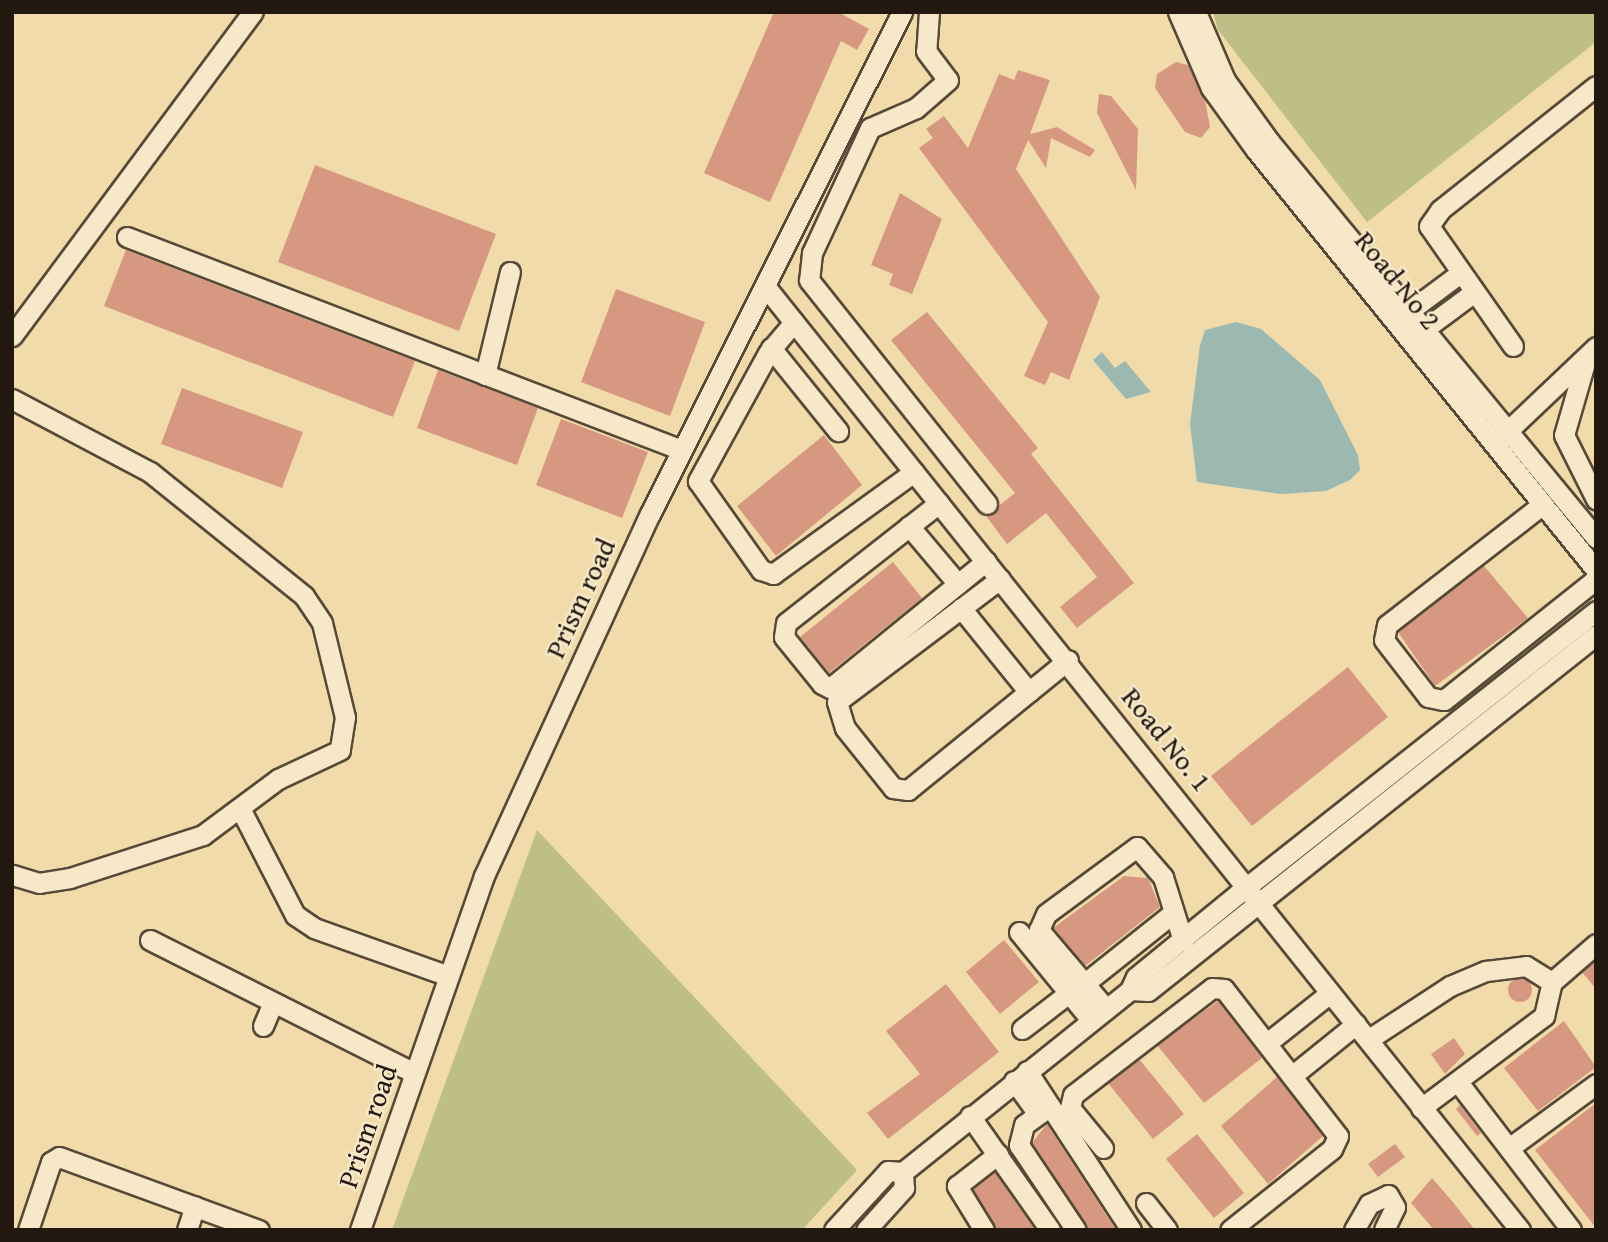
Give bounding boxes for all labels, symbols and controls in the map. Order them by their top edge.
street label: Road No 2 [1348,224,1448,336]
street label: Prism road [538,533,622,663]
street label: Road No. 1 [1115,680,1219,798]
street label: Prism road [330,1060,404,1192]

